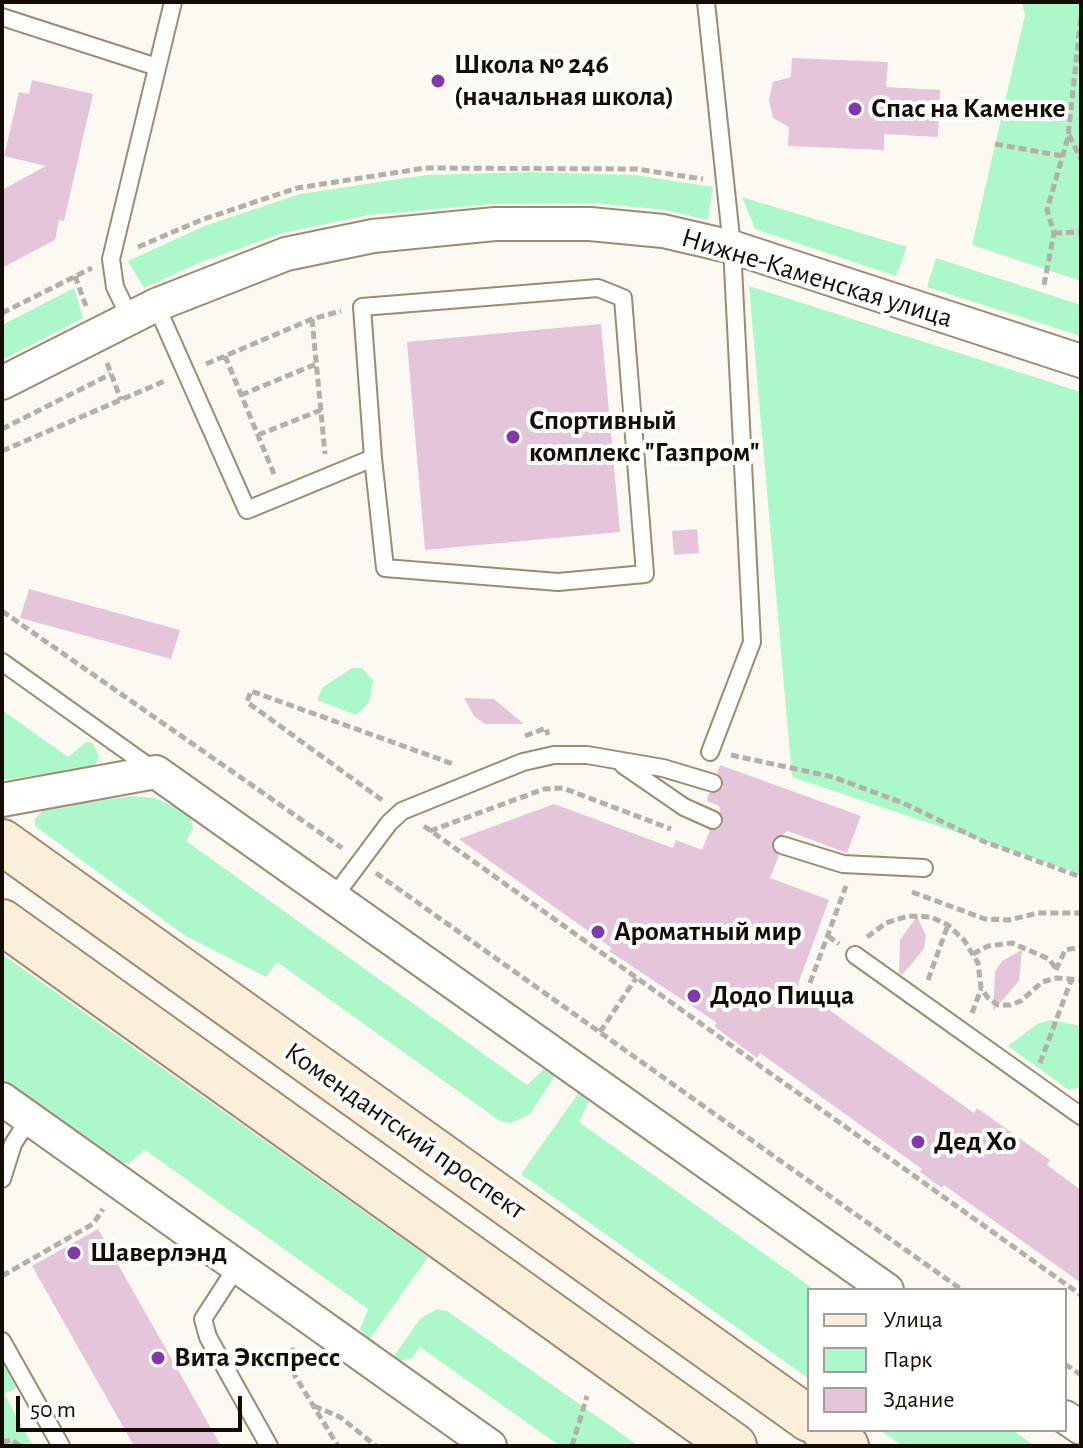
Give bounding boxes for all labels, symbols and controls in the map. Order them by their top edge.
place label: Школа № 246 (начальная школа) [454,48,674,114]
marker: Школа № 246 (начальная школа) [429,72,447,90]
place label: Спас на Каменке [871,92,1066,126]
marker: Спас на Каменке [846,100,864,118]
street label: Нижне-Каменская улица [677,221,957,335]
place label: Спортивный комплекс "Газпром" [529,404,760,470]
marker: Спортивный комплекс "Газпром" [504,428,522,446]
place label: Ароматный мир [614,915,802,949]
marker: Ароматный мир [589,923,607,941]
place label: Додо Пицца [710,979,854,1013]
marker: Додо Пицца [685,987,703,1005]
street label: Комендантский проспект [278,1035,532,1227]
place label: Дед Хо [934,1125,1016,1159]
marker: Дед Хо [909,1133,927,1151]
place label: Шаверлэнд [90,1236,227,1270]
marker: Шаверлэнд [65,1244,83,1262]
legend [807,1288,1067,1432]
text: Улица [883,1308,943,1332]
place label: Вита Экспресс [174,1341,340,1375]
text: Парк [883,1348,932,1372]
marker: Вита Экспресс [149,1349,167,1367]
scale bar [20,1380,246,1430]
text: Здание [883,1388,954,1412]
text: 50 m [30,1398,76,1422]

